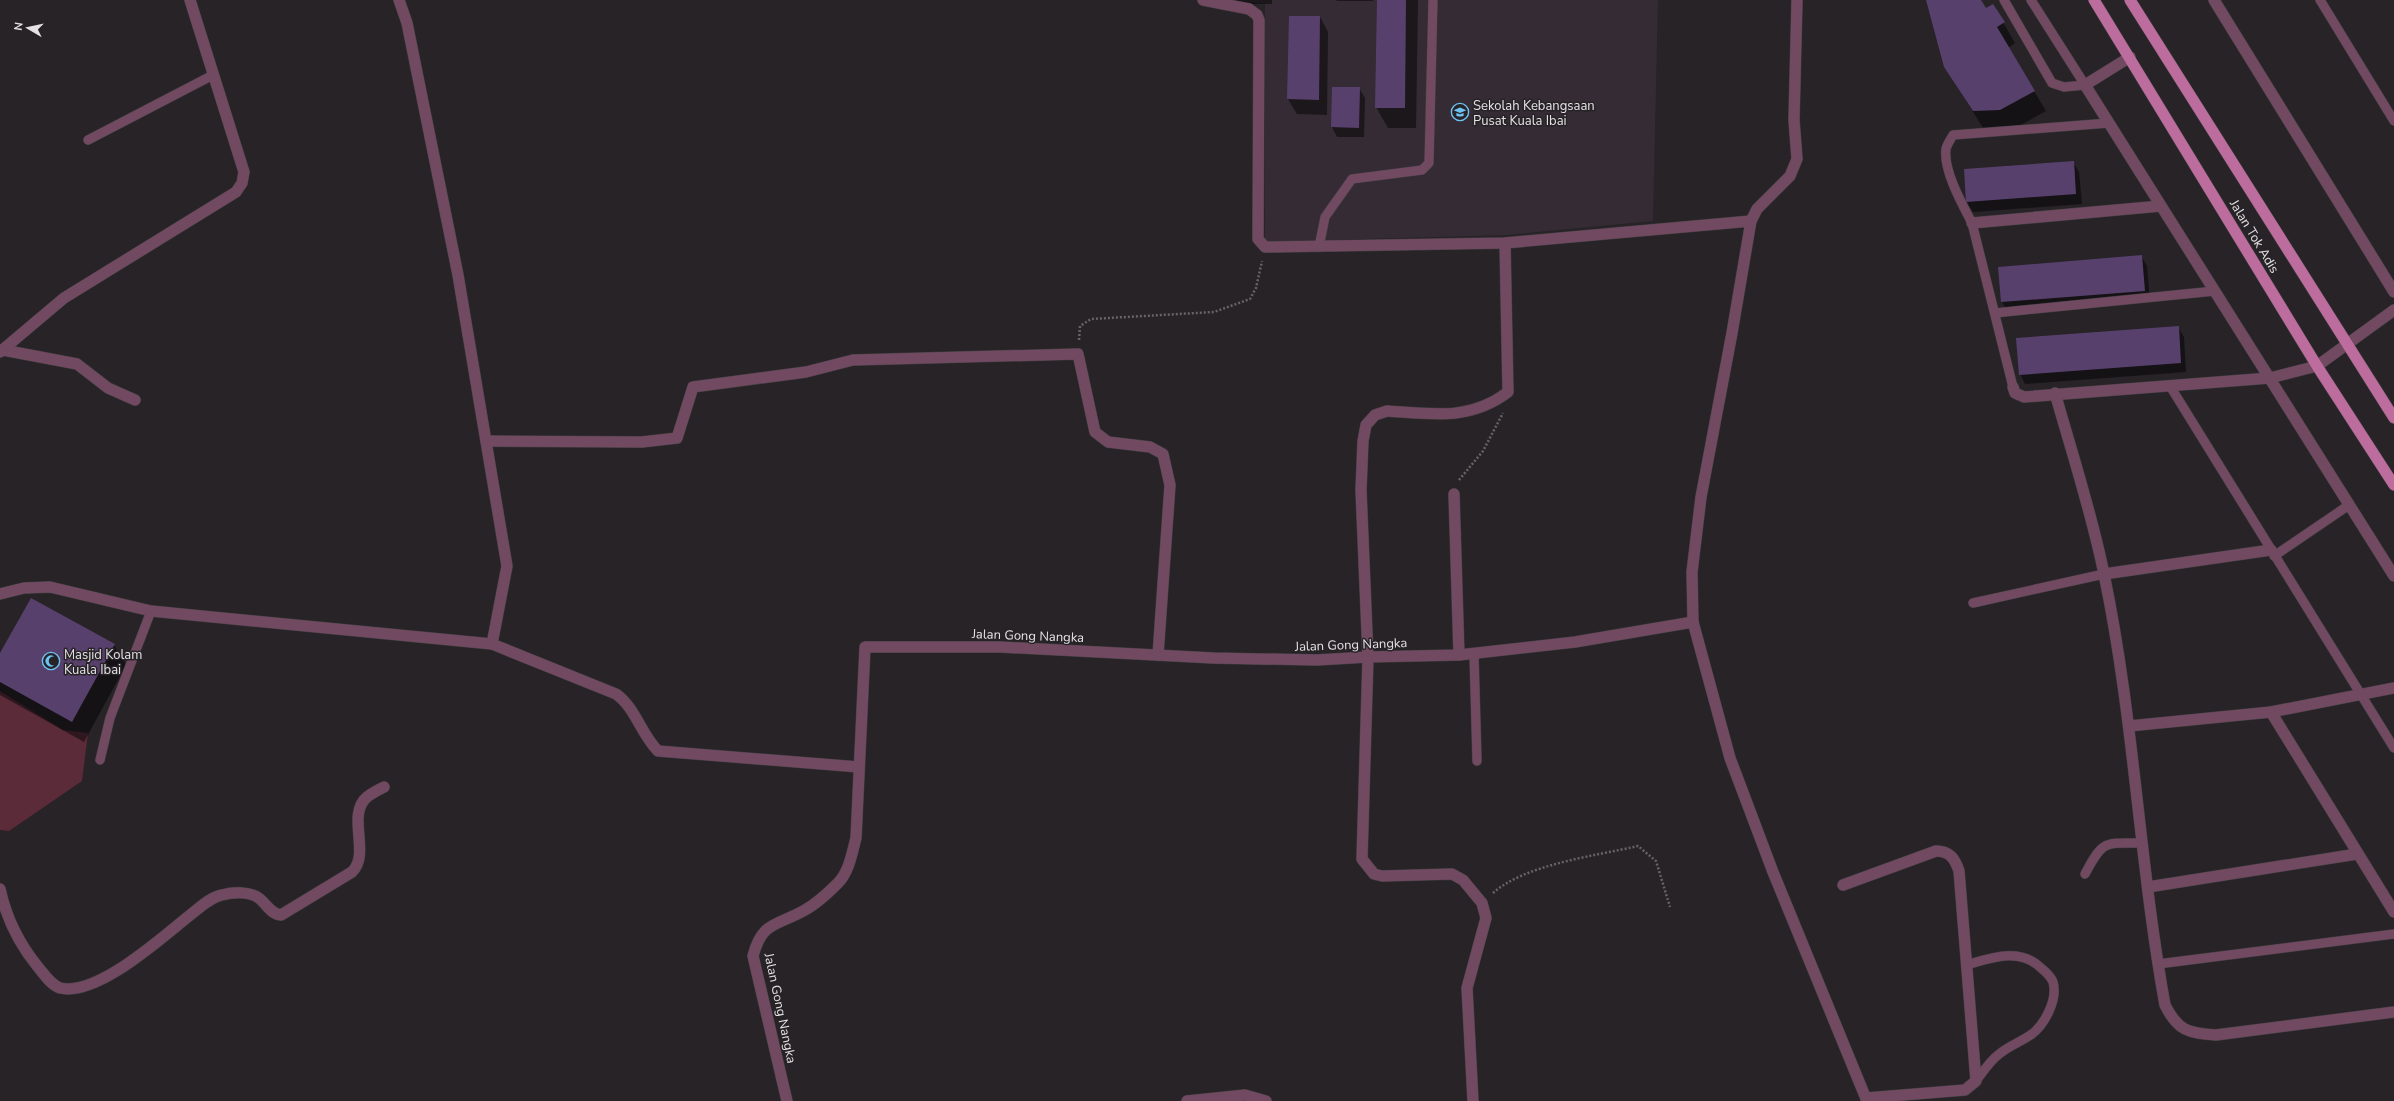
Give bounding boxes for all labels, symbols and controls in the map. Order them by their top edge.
north arrow [8,8,48,48]
text: N [11,21,27,32]
place label: Sekolah Kebangsaan Pusat Kuala Ibai [1473,97,1595,130]
school or university icon: Sekolah Kebangsaan Pusat Kuala Ibai [1450,102,1470,122]
street label: Jalan Tok Adis [2225,196,2283,277]
street label: Jalan Gong Nangka [970,625,1084,647]
street label: Jalan Gong Nangka [1294,634,1408,656]
place label: Masjid Kolam Kuala Ibai [64,646,142,679]
mosque icon: Masjid Kolam Kuala Ibai [41,651,61,671]
street label: Jalan Gong Nangka [759,950,801,1065]

